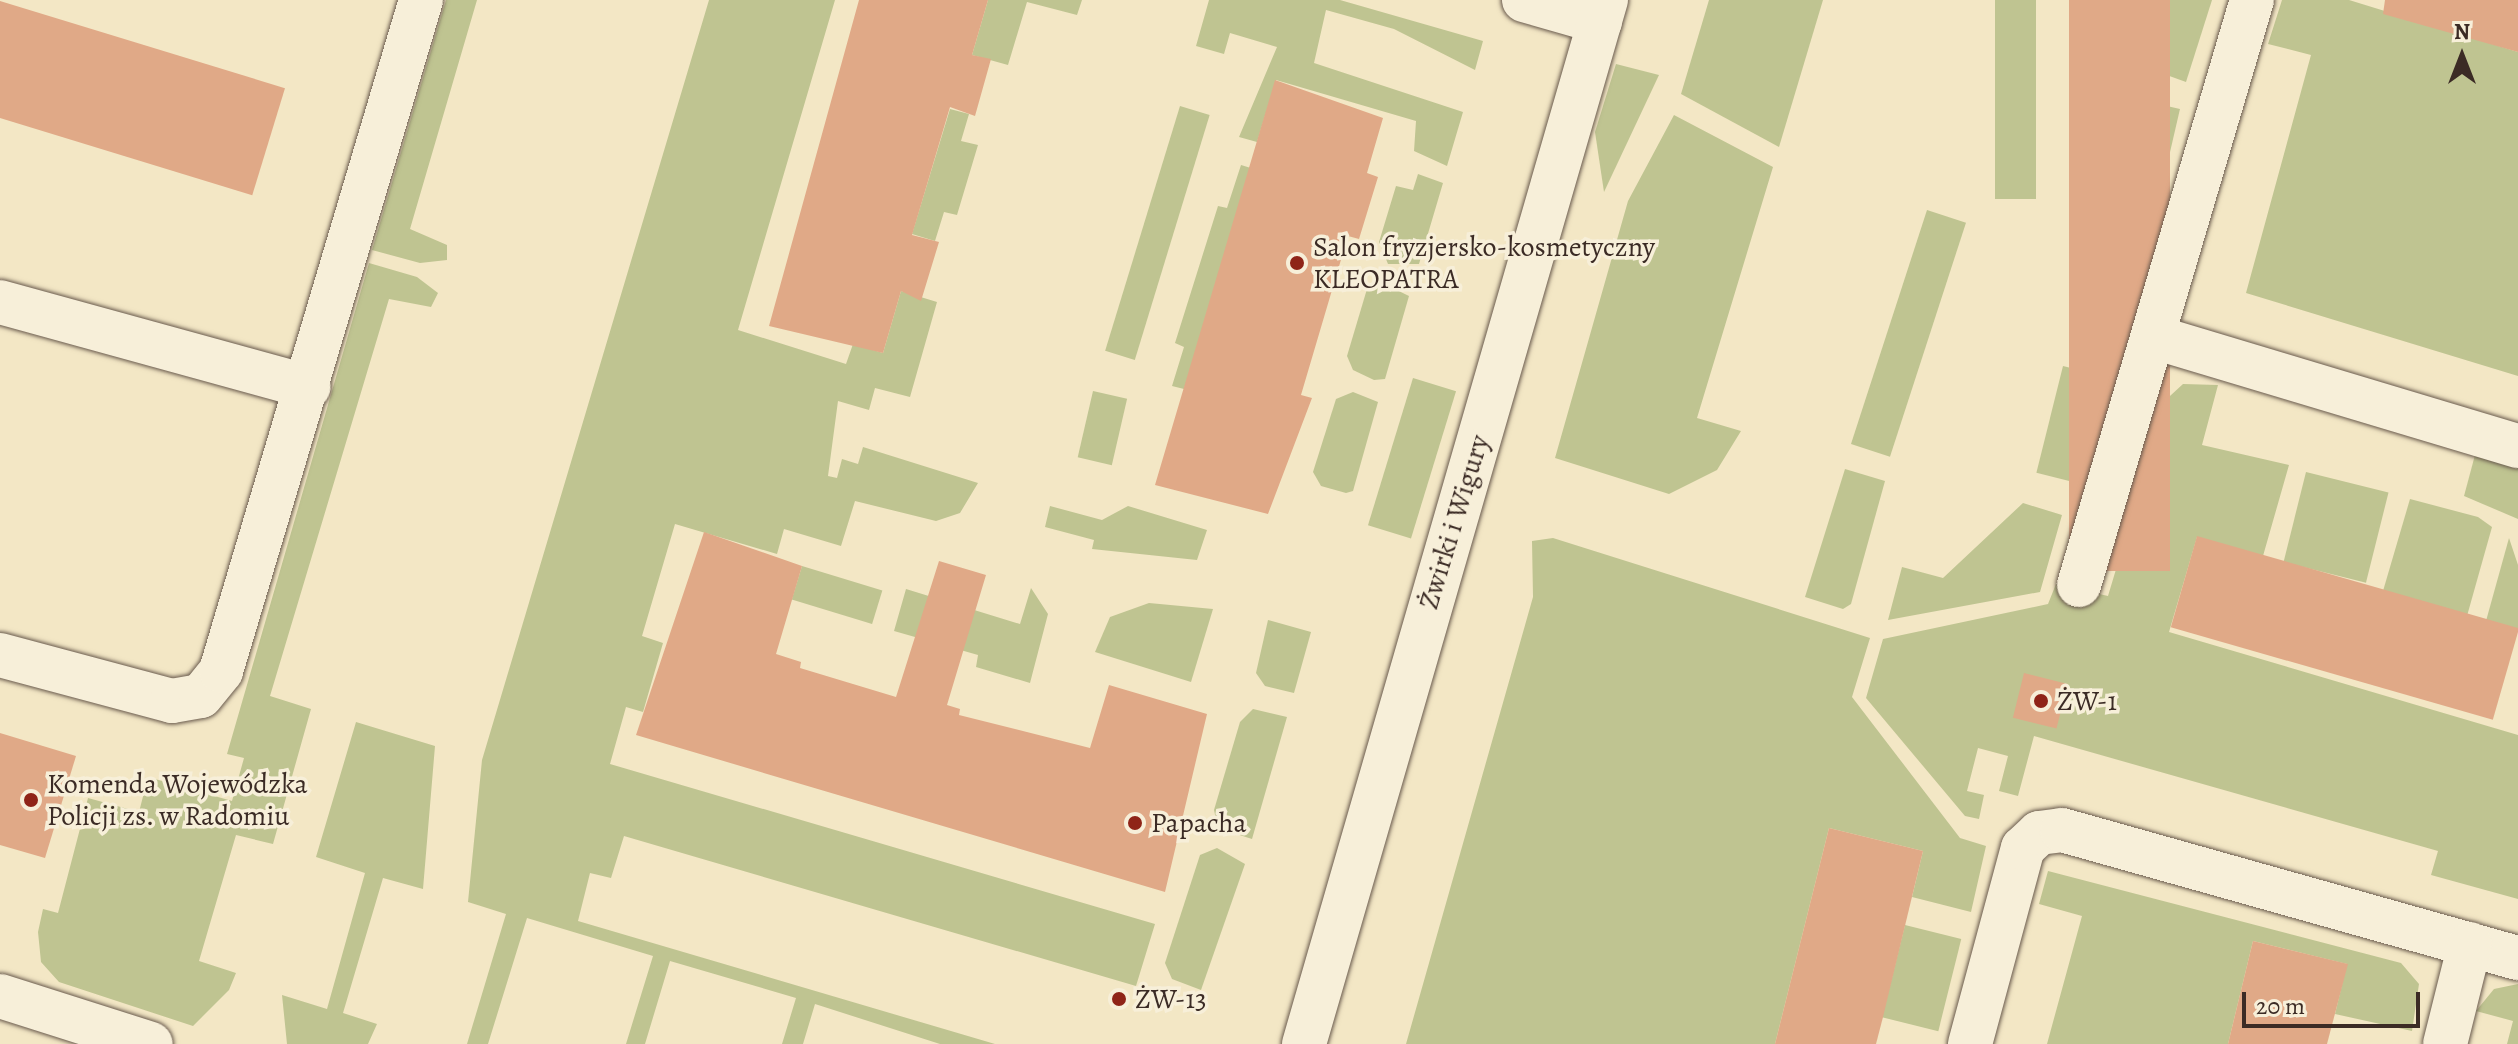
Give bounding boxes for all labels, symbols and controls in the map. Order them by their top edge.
north arrow [2422,16,2502,96]
text: N [2454,17,2470,47]
place label: Salon fryzjersko-kosmetyczny KLEOPATRA [1313,230,1655,296]
marker: Salon fryzjersko-kosmetyczny KLEOPATRA [1288,254,1306,272]
street label: Żwirki i Wigury [1412,431,1496,613]
place label: ŻW-1 [2057,684,2117,718]
marker: ŻW-1 [2032,692,2050,710]
place label: Komenda Wojewódzka Policji zs. w Radomiu [47,767,308,833]
marker: Komenda Wojewódzka Policji zs. w Radomiu [22,791,40,809]
place label: Papacha [1151,806,1247,840]
marker: Papacha [1126,814,1144,832]
scale bar [2246,976,2424,1026]
place label: ŻW-13 [1135,982,1207,1016]
marker: ŻW-13 [1110,990,1128,1008]
text: 20 m [2256,990,2305,1022]

